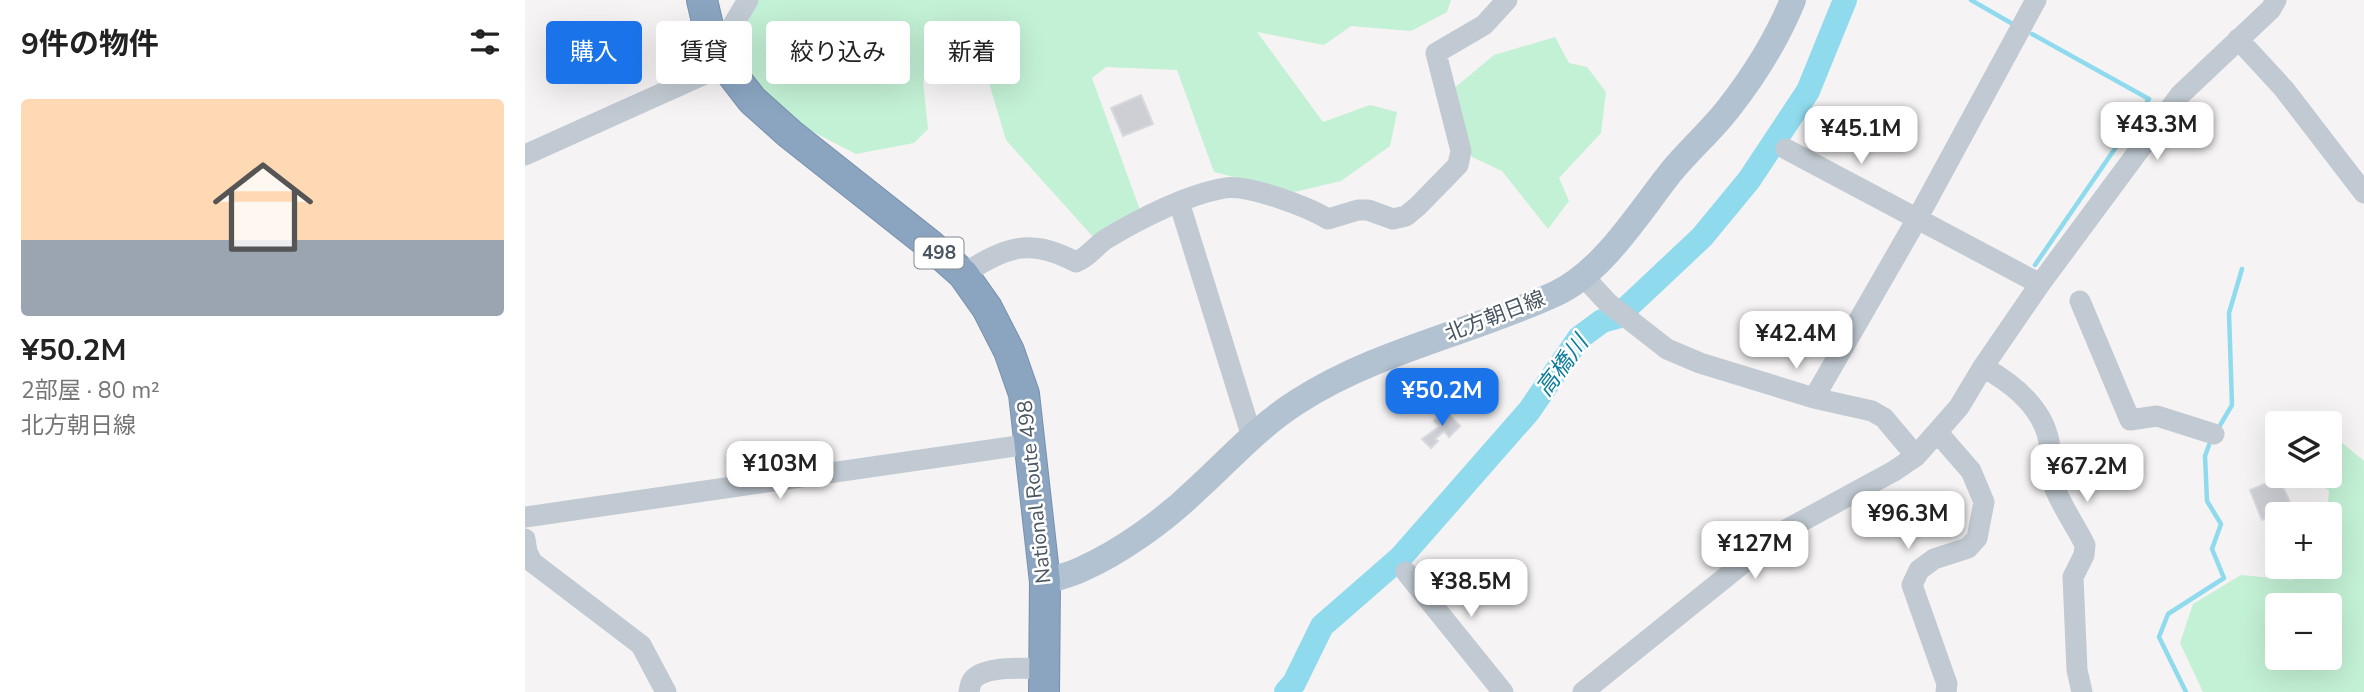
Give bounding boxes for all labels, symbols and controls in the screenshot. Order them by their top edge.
chip: 購入 [546,21,642,84]
chip: 賃貸 [656,21,752,84]
chip: 絞り込み [766,21,910,84]
chip: 新着 [924,21,1020,84]
icon: filters [466,23,504,61]
text: 9件の物件 [21,24,159,65]
pin: ¥43.3M [2100,102,2214,162]
pin: ¥45.1M [1804,106,1918,166]
text: ¥43.3M [2117,109,2197,140]
text: ¥45.1M [1821,113,1901,144]
icon: home [200,144,326,270]
road number: 498 [915,238,963,268]
street label: 北方朝日線 [1441,284,1549,348]
pin: ¥42.4M [1739,312,1853,371]
text: ¥42.4M [1756,318,1836,349]
water label: 高橋川 [1529,327,1597,403]
text: ¥50.2M [21,330,126,371]
pin: ¥50.2M [1385,368,1499,428]
text: 2部屋 · 80 m² [21,375,160,406]
text: ¥50.2M [1402,375,1482,406]
street label: National Route 498 [1010,399,1058,585]
text: 北方朝日線 [21,410,136,441]
map controls [2265,411,2342,670]
button: layers [2265,411,2342,488]
pin: ¥103M [731,442,829,501]
pin: ¥67.2M [2030,444,2144,504]
text: ¥103M [742,448,818,479]
text: ¥67.2M [2047,451,2127,482]
pin: ¥96.3M [1851,491,1965,551]
text: ¥96.3M [1868,498,1948,529]
button: + [2265,502,2342,579]
pin: ¥127M [1706,522,1804,581]
text: ¥127M [1717,528,1793,559]
pin: ¥38.5M [1414,560,1528,619]
text: ¥38.5M [1431,566,1511,597]
button: − [2265,593,2342,670]

